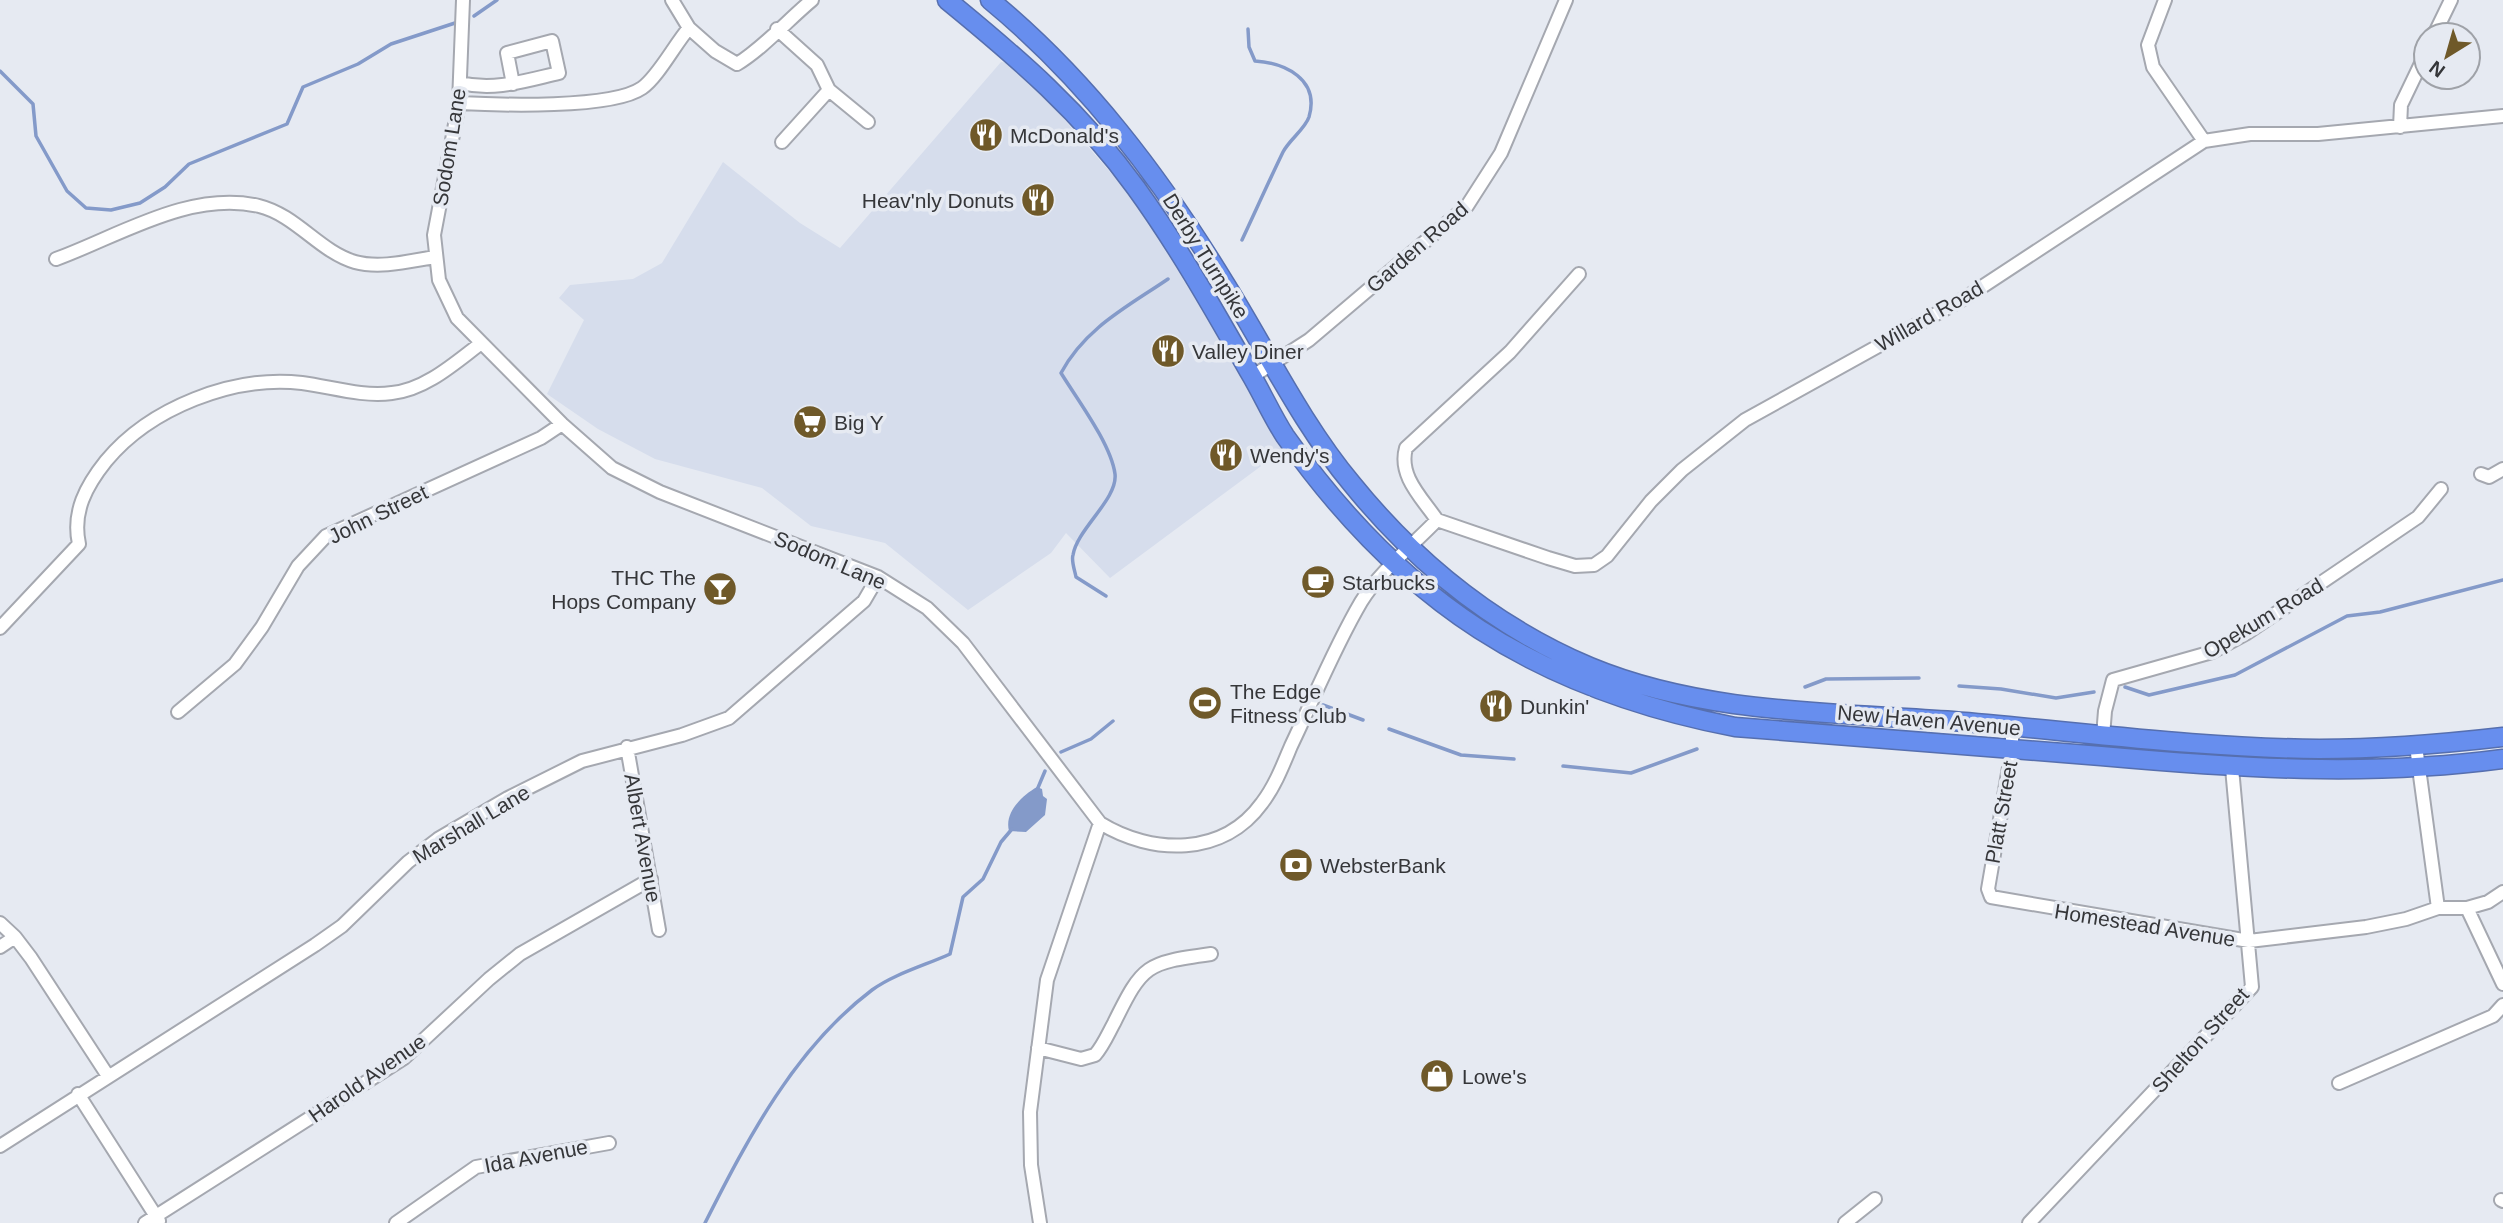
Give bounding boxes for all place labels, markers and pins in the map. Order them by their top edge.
restaurant icon: McDonald's [967,116,1005,154]
place label: McDonald's [1010,124,1119,147]
restaurant icon: Heav'nly Donuts [1019,181,1057,219]
place label: Heav'nly Donuts [862,189,1014,212]
restaurant icon: Valley Diner [1149,332,1187,370]
place label: Valley Diner [1192,340,1304,363]
supermarket icon: Big Y [791,403,829,441]
place label: Big Y [834,411,884,434]
restaurant icon: Wendy's [1207,436,1245,474]
place label: Wendy's [1250,444,1330,467]
cafe icon: Starbucks [1299,563,1337,601]
place label: THC The Hops Company [551,566,696,613]
bar icon: THC The Hops Company [701,570,739,608]
place label: Starbucks [1342,571,1435,594]
place label: The Edge Fitness Club [1230,680,1347,727]
sports icon: The Edge Fitness Club [1186,684,1224,722]
restaurant icon: Dunkin' [1477,687,1515,725]
place label: Dunkin' [1520,695,1589,718]
bank icon: WebsterBank [1277,846,1315,884]
place label: WebsterBank [1320,854,1446,877]
shop icon: Lowe's [1418,1057,1456,1095]
place label: Lowe's [1462,1065,1527,1088]

